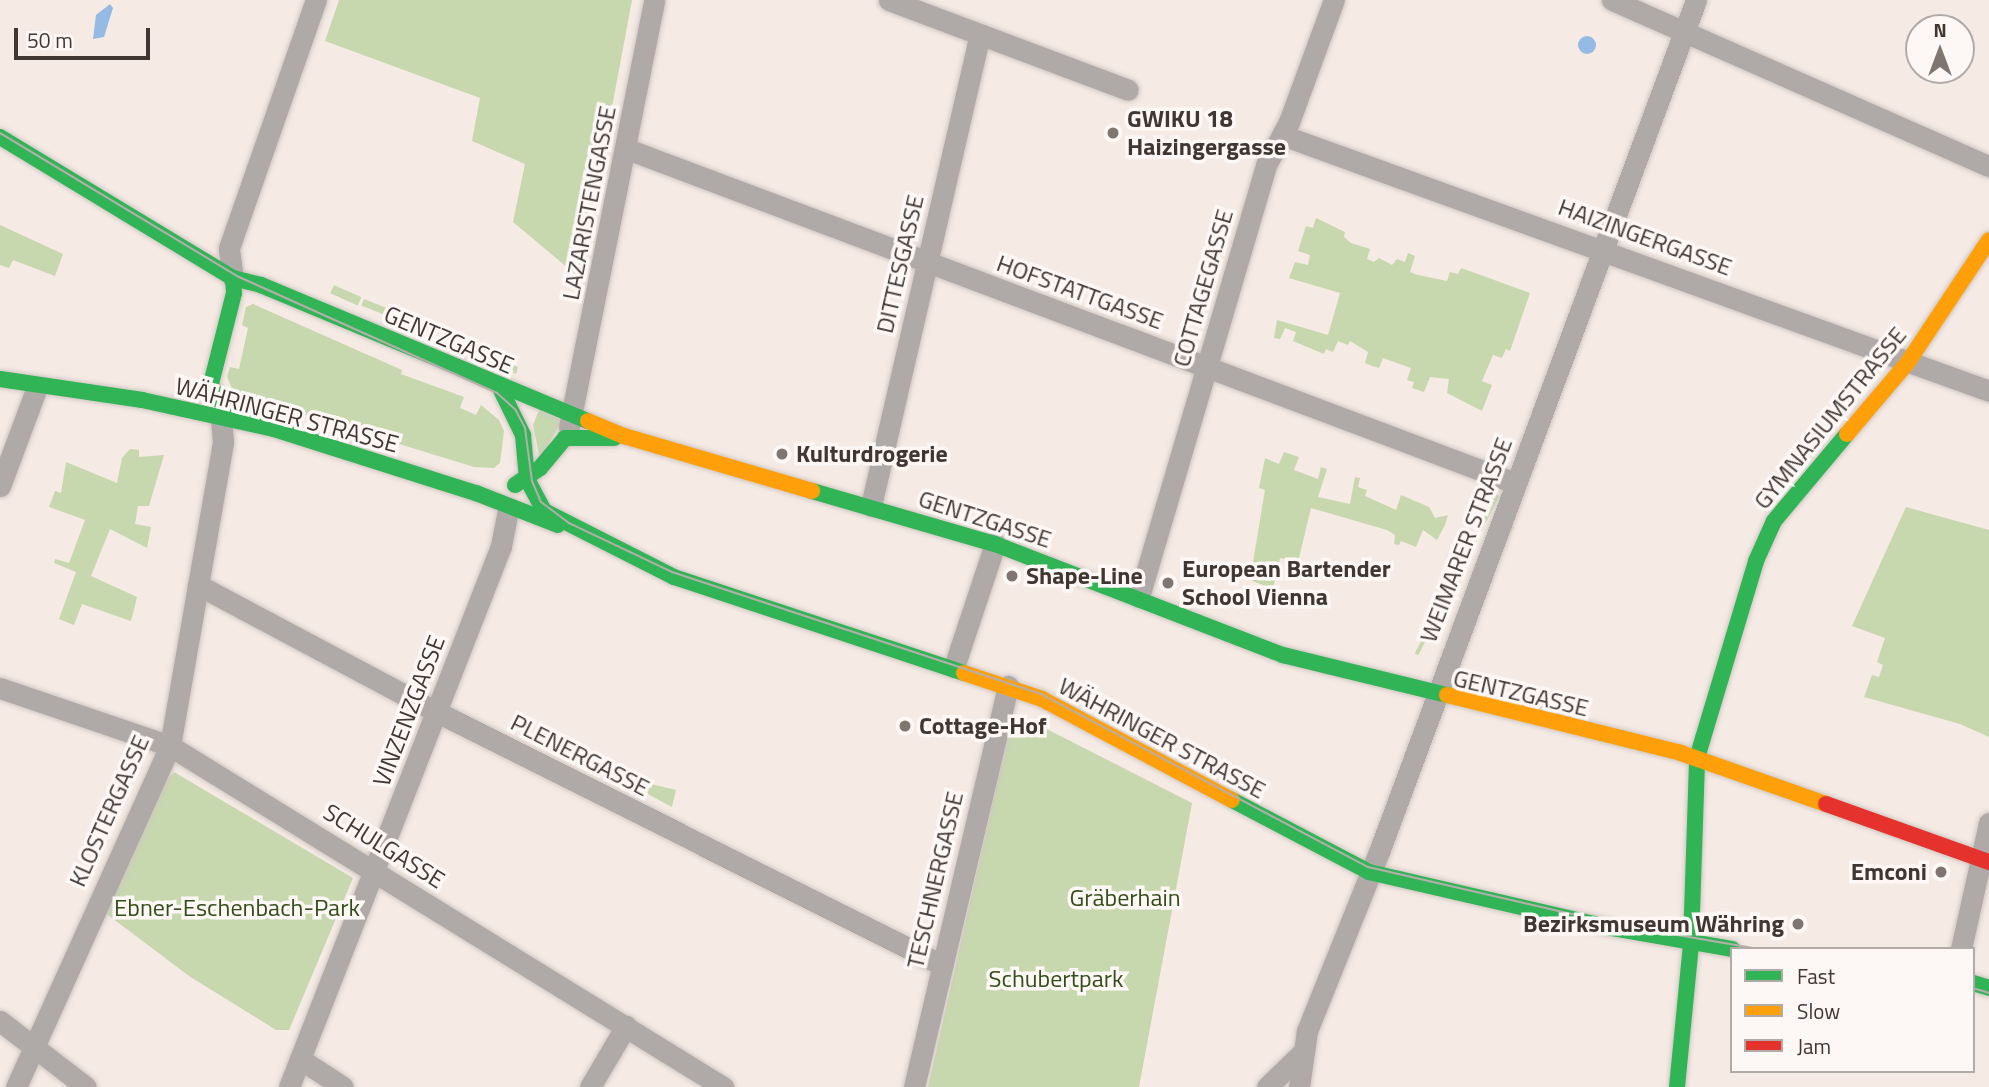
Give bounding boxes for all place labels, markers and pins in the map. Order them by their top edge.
place label: GWIKU 18 Haizingergasse [1127,105,1286,161]
marker: GWIKU 18 Haizingergasse [1105,125,1121,141]
place label: Kulturdrogerie [796,440,948,468]
marker: Kulturdrogerie [774,446,790,462]
place label: European Bartender School Vienna [1182,555,1391,611]
place label: Shape-Line [1026,562,1143,590]
marker: Shape-Line [1004,568,1020,584]
marker: European Bartender School Vienna [1160,575,1176,591]
place label: Cottage-Hof [919,712,1047,740]
marker: Cottage-Hof [897,718,913,734]
place label: Emconi [1851,858,1927,886]
marker: Emconi [1933,864,1949,880]
place label: Bezirksmuseum Währing [1523,910,1784,938]
marker: Bezirksmuseum Währing [1790,916,1806,932]

